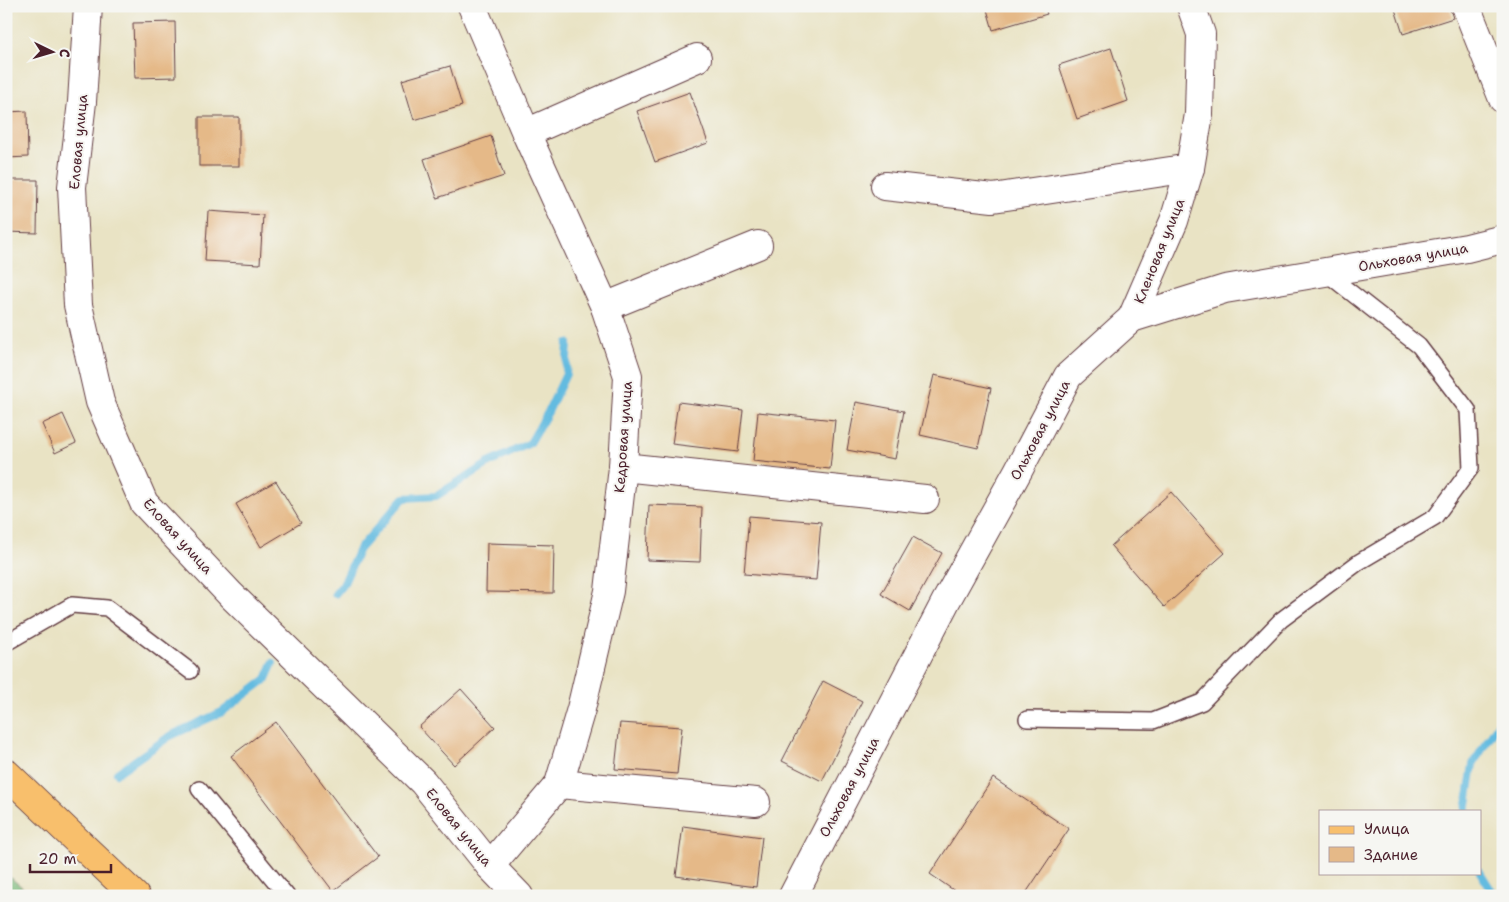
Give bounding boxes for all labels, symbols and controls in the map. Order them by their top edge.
north arrow [28,28,78,78]
text: С [56,48,74,58]
street label: Еловая улица [65,93,91,190]
street label: Кленовая улица [1130,195,1188,306]
street label: Ольховая улица [1357,238,1469,275]
street label: Ольховая улица [1006,377,1074,483]
street label: Кедровая улица [610,380,636,493]
street label: Еловая улица [139,494,217,578]
street label: Ольховая улица [815,734,883,840]
street label: Еловая улица [422,784,496,870]
legend [1319,810,1482,874]
text: Улица [1364,819,1410,839]
scale bar [30,842,111,874]
text: Здание [1364,845,1418,865]
text: 20 m [38,849,77,869]

